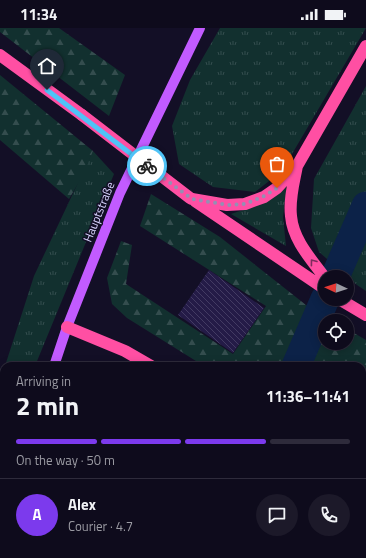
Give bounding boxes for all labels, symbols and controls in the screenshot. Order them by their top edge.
text: 11:34 [20,3,57,26]
pin [30,49,64,90]
icon: home [36,55,58,77]
courier [127,146,167,186]
pin [260,147,294,188]
icon: bag [266,153,288,175]
icon: bike [136,155,158,177]
street label: Hauptstraße [78,179,119,245]
one-way arrow [310,259,318,266]
north arrow [318,270,354,306]
map controls [318,270,354,350]
button: locate [318,314,354,350]
text: Arriving in [16,371,71,391]
text: 11:36–11:41 [266,385,350,408]
text: 2 min [16,386,79,425]
text: On the way · 50 m [16,450,115,470]
text: Alex [68,493,96,516]
button: chat [256,494,298,536]
button: phone [308,494,350,536]
text: A [32,503,42,526]
text: Courier · 4.7 [68,516,133,536]

